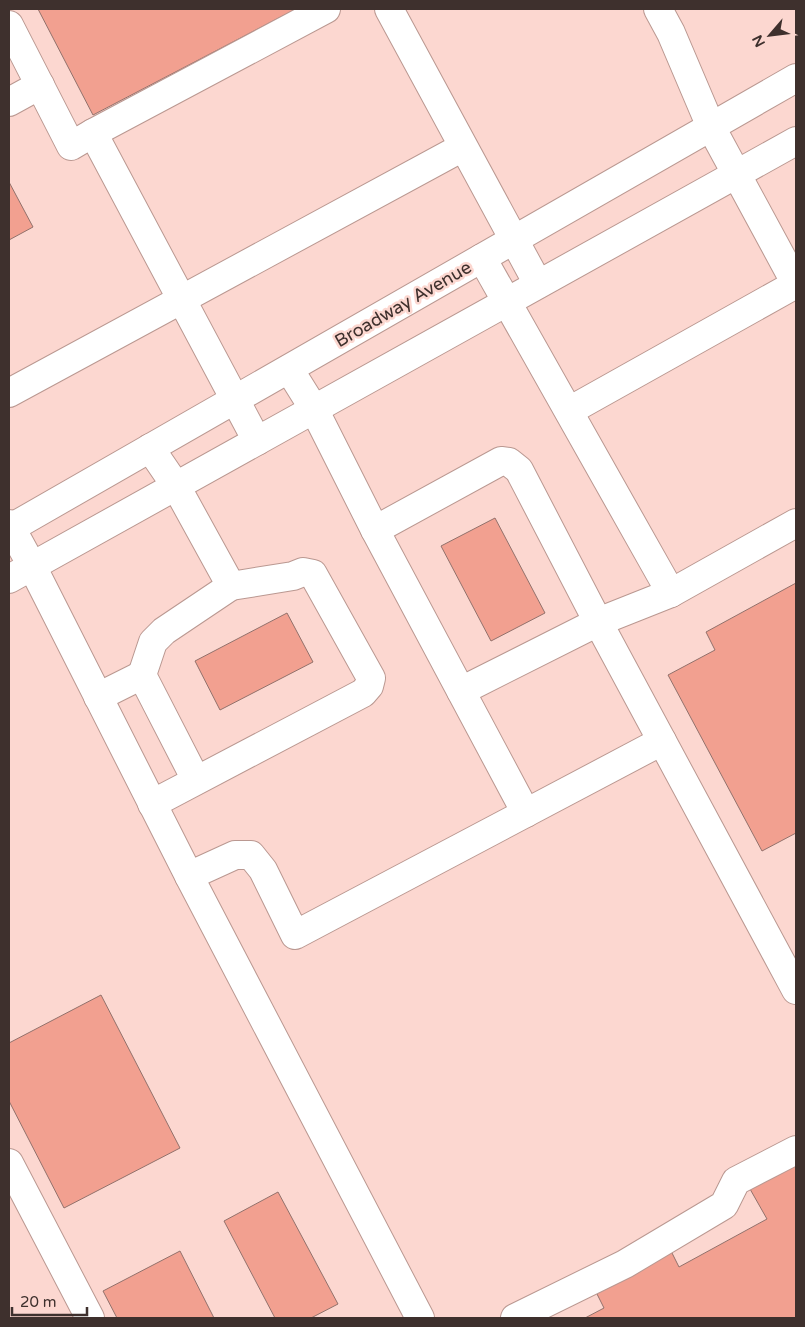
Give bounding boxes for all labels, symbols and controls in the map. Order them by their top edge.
north arrow [745,10,795,60]
text: N [749,32,769,50]
street label: Broadway Avenue [331,256,475,352]
scale bar [12,1284,88,1316]
text: 20 m [20,1293,57,1311]

